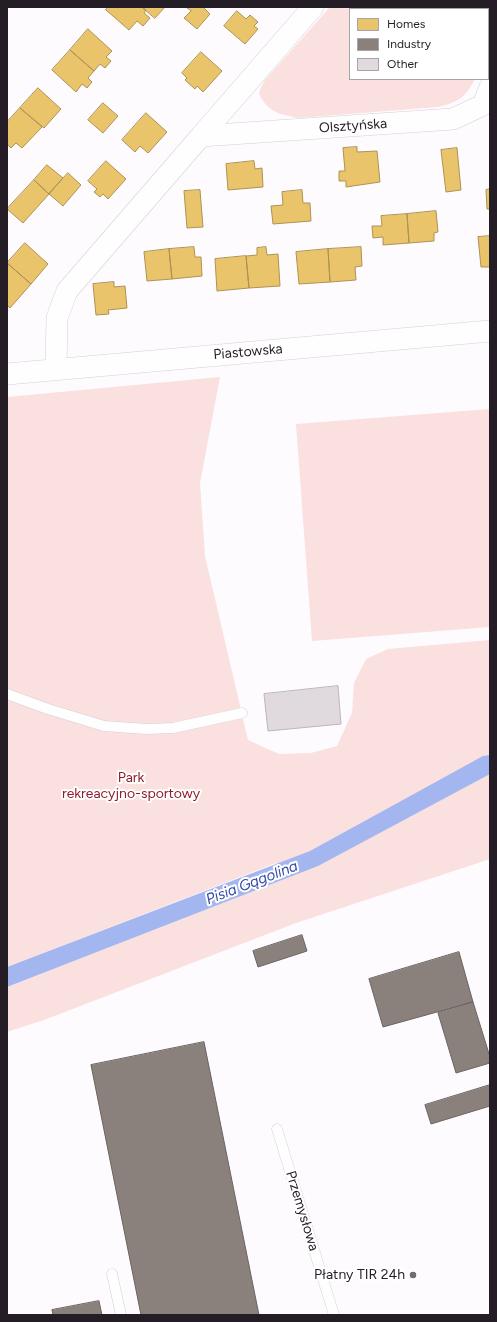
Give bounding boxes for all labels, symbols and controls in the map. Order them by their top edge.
legend [349,8,489,80]
text: Homes [387,17,425,31]
text: Industry [387,37,431,51]
text: Other [387,57,418,71]
street label: Olsztyńska [318,115,388,137]
street label: Piastowska [213,341,283,363]
park label: Park rekreacyjno-sportowy [62,770,200,802]
water label: Pisia Gągolina [204,857,300,909]
street label: Przemysłowa [282,1169,322,1253]
place label: Płatny TIR 24h [314,1267,405,1283]
marker: Płatny TIR 24h [408,1270,418,1280]

